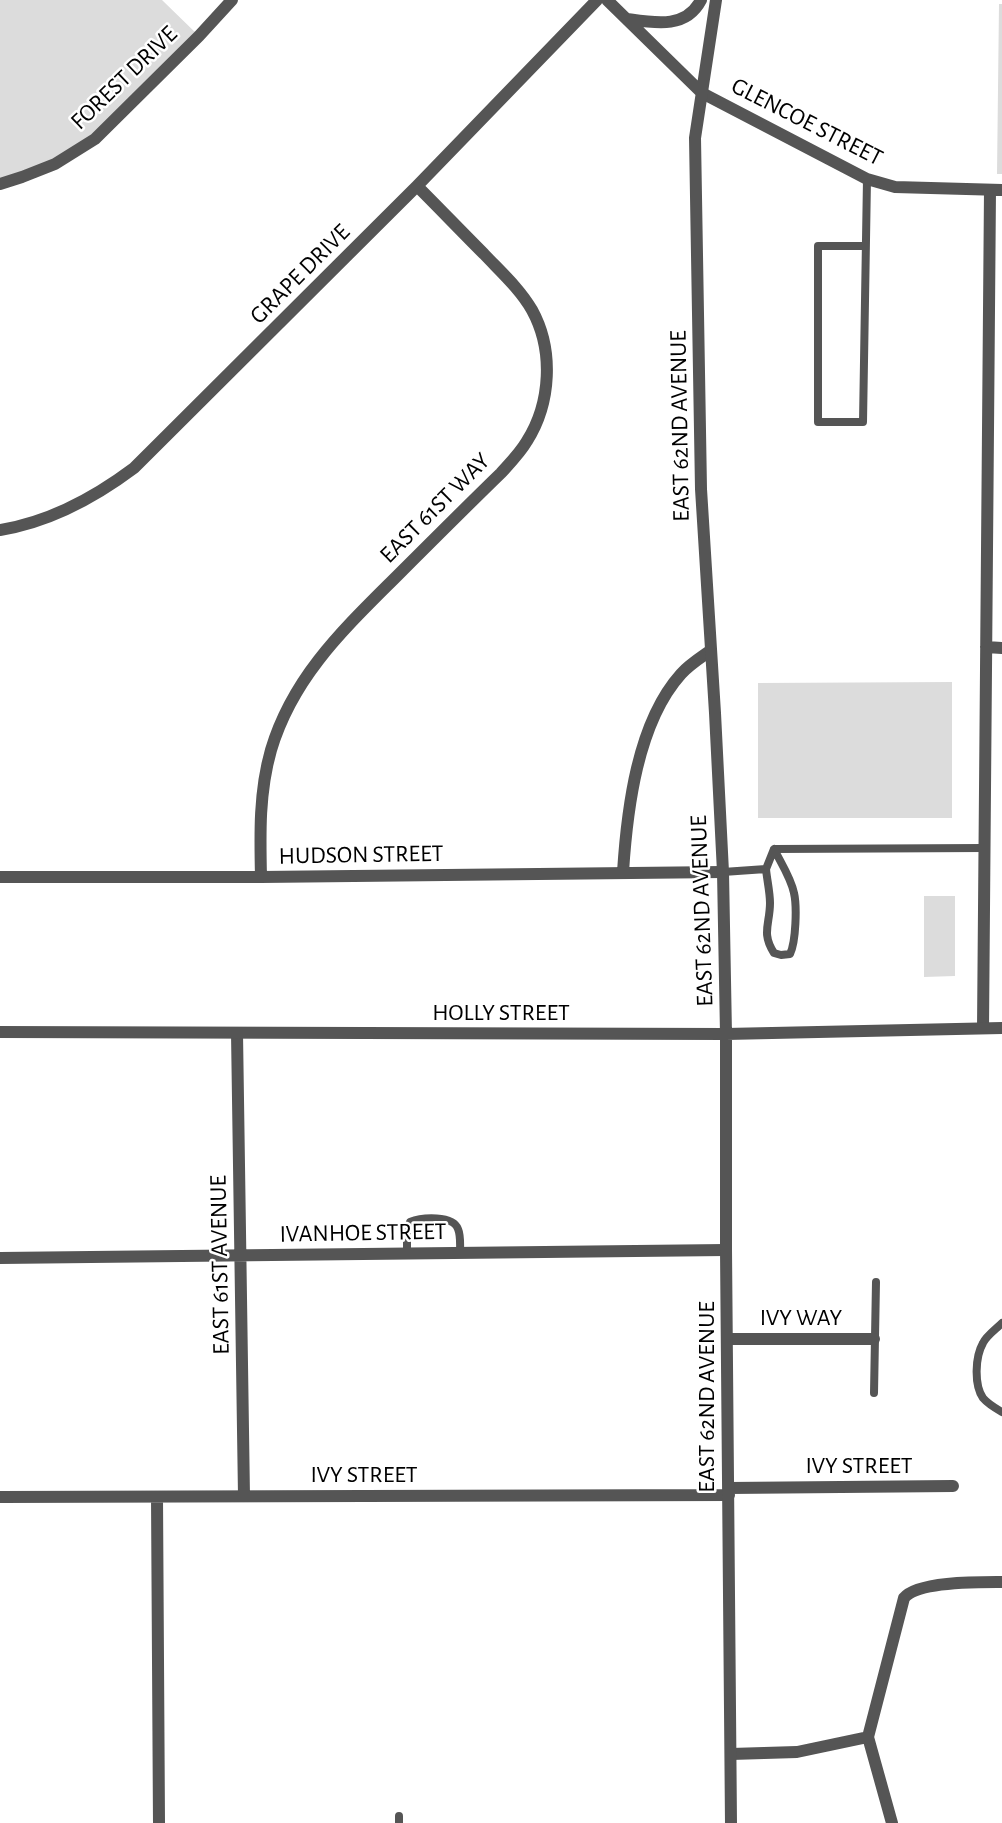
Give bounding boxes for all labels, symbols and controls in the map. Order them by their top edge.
street label: FOREST DRIVE [65,20,183,136]
street label: GLENCOE STREET [726,71,888,173]
street label: GRAPE DRIVE [244,218,356,330]
street label: EAST 62ND AVENUE [664,330,696,522]
street label: EAST 61ST WAY [374,447,496,569]
street label: EAST 62ND AVENUE [684,815,720,1007]
street label: HUDSON STREET [278,839,444,871]
street label: HOLLY STREET [432,999,570,1027]
street label: EAST 61ST AVENUE [204,1175,236,1355]
street label: IVANHOE STREET [279,1217,447,1249]
street label: EAST 62ND AVENUE [693,1301,721,1493]
street label: IVY WAY [760,1304,842,1332]
street label: IVY STREET [805,1452,913,1480]
street label: IVY STREET [310,1461,418,1489]

